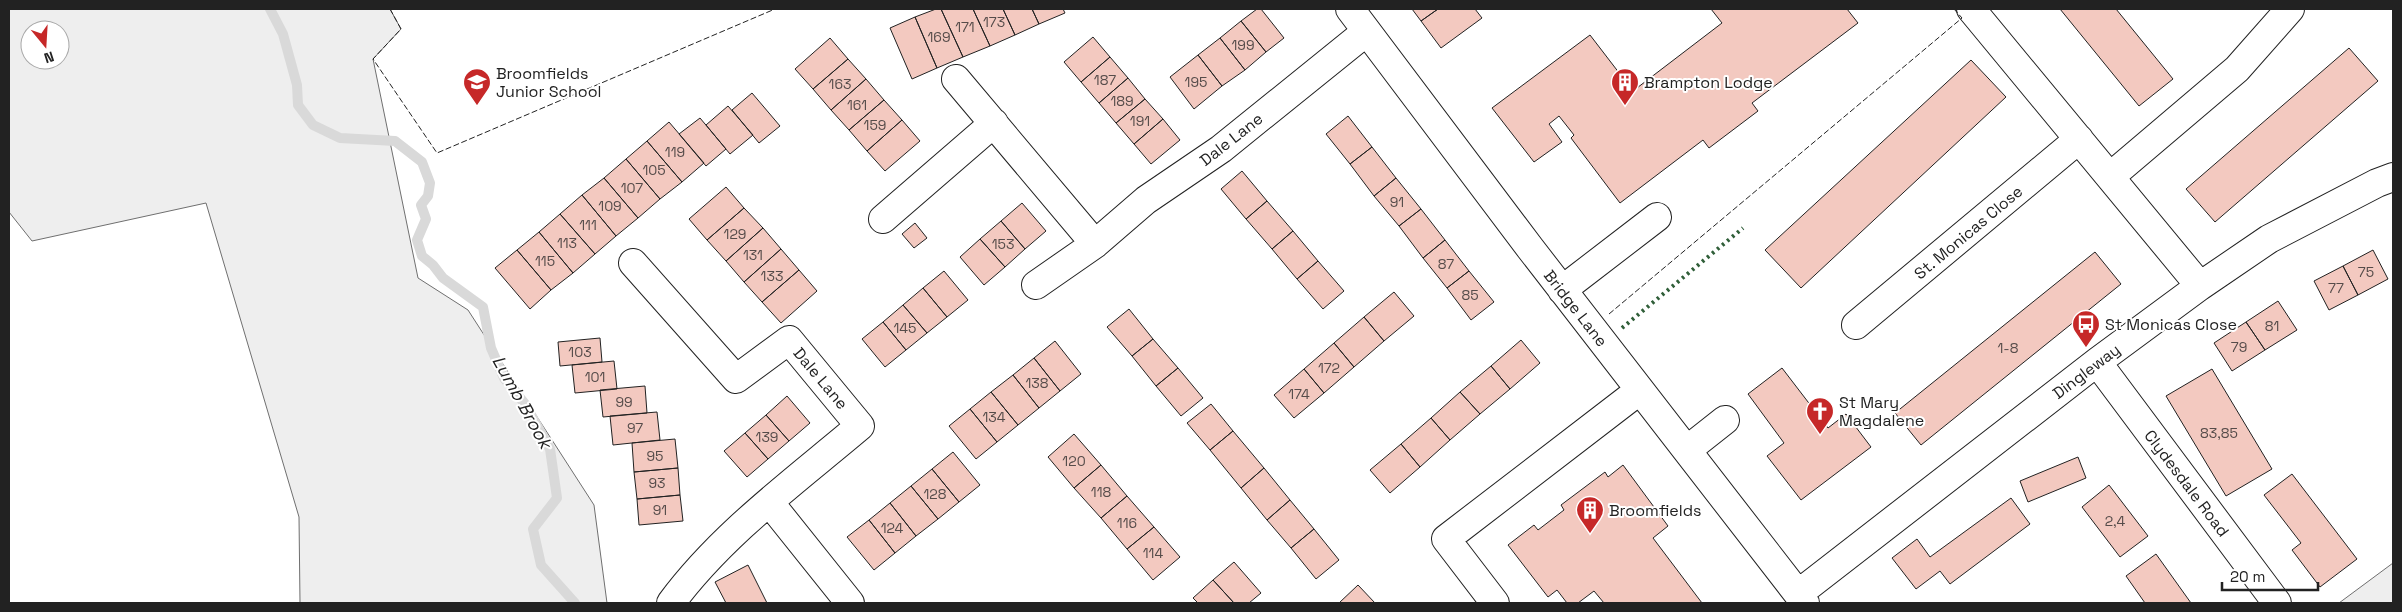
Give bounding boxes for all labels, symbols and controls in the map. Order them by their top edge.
house number: 173 [983,13,1005,31]
house number: 171 [955,18,975,36]
north arrow [20,20,70,70]
house number: 169 [928,28,951,46]
house number: 199 [1232,36,1255,54]
text: N [42,47,56,67]
place label: Broomfields Junior School [496,63,602,102]
school or university icon: Broomfields Junior School [462,67,492,106]
building icon: Brampton Lodge [1610,67,1640,106]
house number: 187 [1094,71,1116,89]
place label: Brampton Lodge [1644,72,1773,93]
house number: 195 [1185,73,1207,91]
house number: 163 [829,75,851,93]
house number: 189 [1110,92,1134,110]
house number: 161 [847,96,867,114]
street label: Dale Lane [1195,108,1267,171]
house number: 191 [1130,112,1150,130]
house number: 159 [864,116,886,134]
house number: 119 [665,143,685,161]
house number: 105 [642,161,666,179]
house number: 107 [621,179,643,197]
street label: St. Monicas Close [1910,181,2027,284]
house number: 91 [1390,193,1404,211]
house number: 109 [598,197,622,215]
house number: 111 [579,216,597,234]
house number: 129 [724,225,746,243]
house number: 113 [557,234,577,252]
house number: 153 [992,235,1014,253]
house number: 131 [743,246,763,264]
house number: 115 [535,252,555,270]
house number: 87 [1438,255,1454,273]
house number: 75 [2358,263,2374,281]
street label: Bridge Lane [1539,266,1612,351]
house number: 133 [761,267,783,285]
house number: 77 [2328,279,2344,297]
house number: 85 [1461,286,1479,304]
bus stop icon: St Monicas Close [2071,309,2101,348]
place label: St Monicas Close [2105,314,2237,335]
house number: 81 [2265,317,2279,335]
house number: 145 [894,319,917,337]
house number: 79 [2231,338,2247,356]
house number: 1-8 [1998,339,2019,357]
street label: Dingleway [2048,339,2124,404]
house number: 103 [568,343,592,361]
street label: Dale Lane [789,343,853,414]
water label: Lumb Brook [487,351,559,454]
house number: 172 [1318,359,1340,377]
house number: 101 [585,368,605,386]
house number: 138 [1025,374,1049,392]
house number: 174 [1288,385,1310,403]
place label: St Mary Magdalene [1839,392,1924,431]
house number: 99 [615,393,633,411]
church icon: St Mary Magdalene [1805,396,1835,435]
house number: 134 [982,408,1006,426]
house number: 97 [627,419,643,437]
house number: 83,85 [2200,424,2238,442]
street label: Clydesdale Road [2140,426,2234,541]
house number: 139 [756,428,778,446]
house number: 95 [647,447,663,465]
house number: 120 [1062,452,1086,470]
house number: 93 [648,474,666,492]
house number: 118 [1091,483,1111,501]
house number: 128 [923,485,947,503]
building icon: Broomfields [1575,495,1605,534]
place label: Broomfields [1609,500,1701,521]
house number: 91 [653,501,667,519]
house number: 2,4 [2105,512,2126,530]
house number: 116 [1117,514,1137,532]
house number: 124 [881,519,904,537]
house number: 114 [1143,544,1163,562]
scale bar [2222,560,2318,592]
text: 20 m [2230,567,2265,586]

